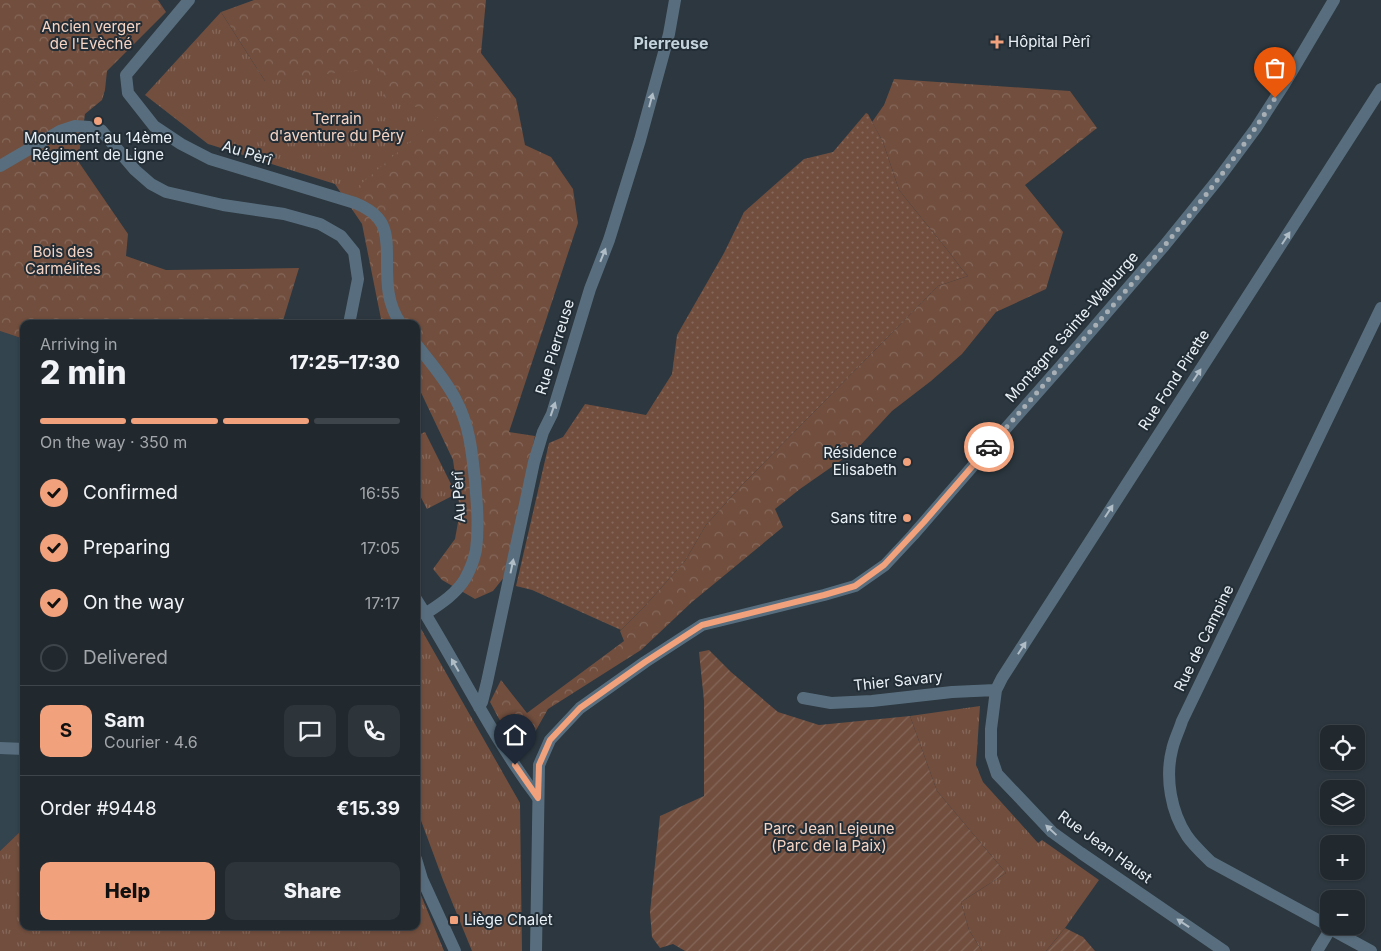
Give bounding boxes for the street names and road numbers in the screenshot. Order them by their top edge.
street label: Au Pèrî [220,136,276,169]
street label: Montagne Sainte-Walburge [1001,247,1142,406]
street label: Rue Pierreuse [531,297,578,397]
street label: Rue Fond Pirette [1134,326,1213,434]
street label: Au Pèrî [448,470,469,523]
street label: Rue de Campine [1169,581,1238,694]
street label: Thier Savary [852,666,944,695]
street label: Rue Jean Haust [1055,806,1156,887]

